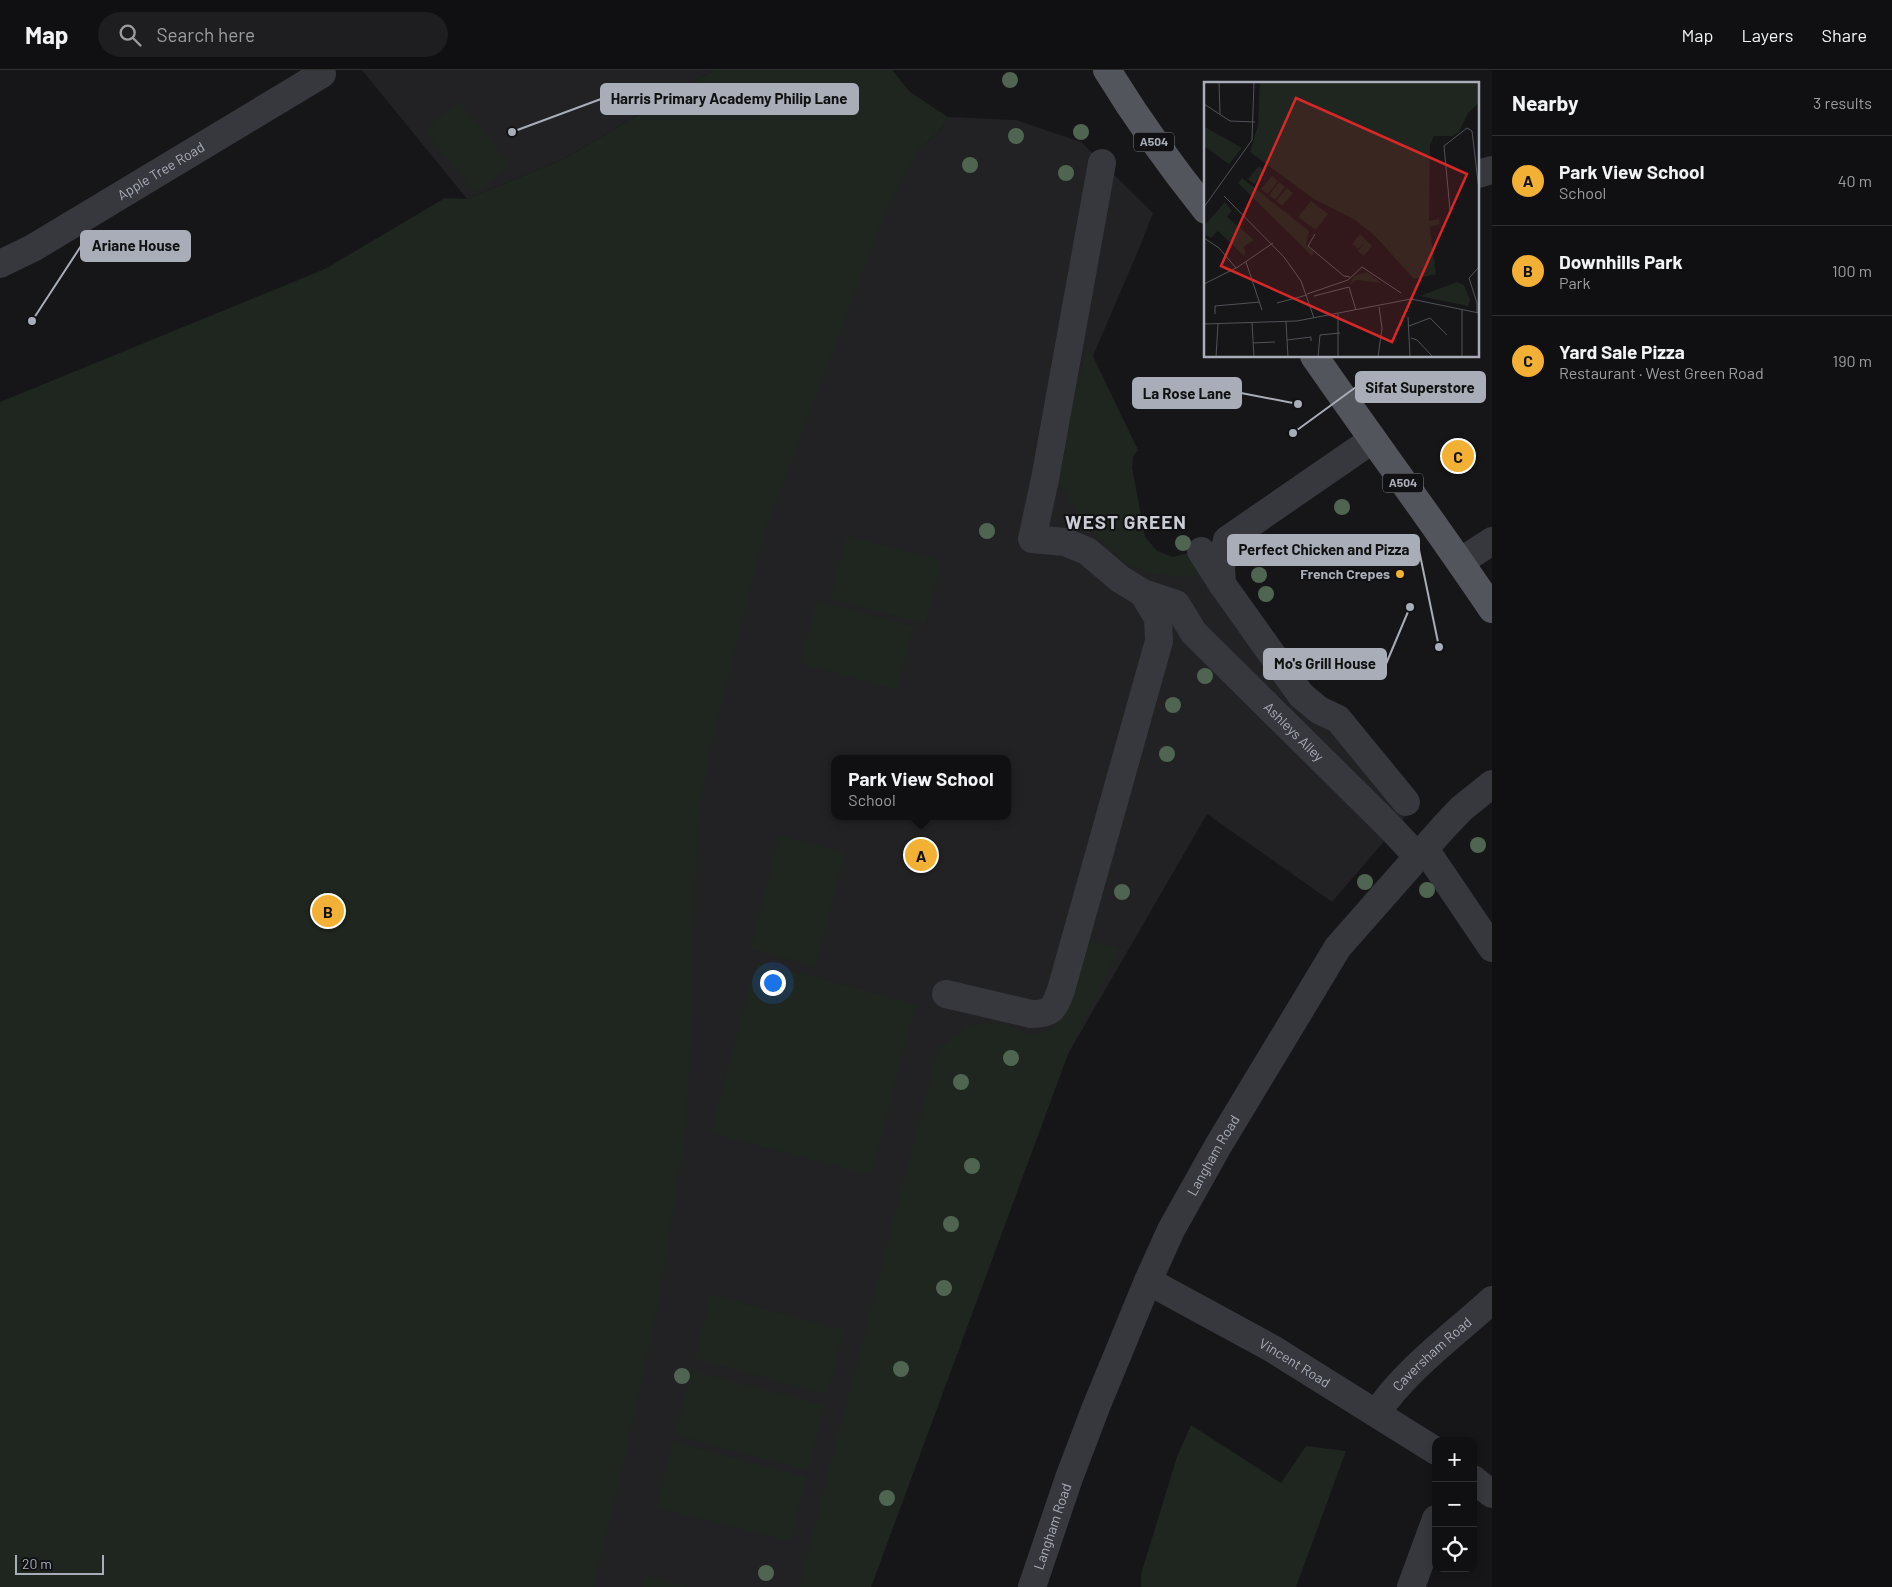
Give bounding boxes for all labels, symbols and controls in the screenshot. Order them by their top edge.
search box [98,12,448,57]
text: Map [25,20,68,49]
icon: search [116,21,144,49]
text: Search here [156,23,255,46]
text: Map [1681,24,1713,46]
text: Layers [1741,24,1794,46]
text: Share [1822,24,1867,46]
inset map [1204,82,1480,358]
callout: Harris Primary Academy Philip Lane [601,84,858,114]
text: Harris Primary Academy Philip Lane [611,89,847,107]
text: Nearby [1512,90,1578,115]
text: 3 results [1813,93,1872,112]
road number: A504 [1134,132,1174,152]
street label: Apple Tree Road [114,138,207,203]
text: Park View School [1559,160,1704,183]
text: A [1523,171,1533,190]
text: 40 m [1838,171,1872,190]
text: School [1559,183,1606,202]
callout: Ariane House [81,231,190,261]
text: Ariane House [92,236,180,254]
text: Downhills Park [1559,250,1683,273]
text: B [1523,261,1533,280]
text: 100 m [1832,261,1872,280]
text: Park [1559,273,1590,292]
text: Yard Sale Pizza [1559,340,1685,363]
text: C [1523,351,1533,370]
text: 190 m [1833,351,1872,370]
text: Restaurant · West Green Road [1559,363,1764,382]
callout: Sifat Superstore [1356,372,1485,402]
callout: La Rose Lane [1133,378,1241,408]
text: Sifat Superstore [1365,378,1475,396]
text: La Rose Lane [1143,384,1231,402]
pin: C [1442,437,1474,475]
road number: A504 [1383,473,1423,492]
district label: WEST GREEN [1065,510,1187,533]
callout: Perfect Chicken and Pizza [1228,535,1419,565]
text: Perfect Chicken and Pizza [1239,540,1409,558]
place label: French Crepes [1300,565,1390,582]
marker: French Crepes [1394,568,1406,580]
callout: Mo's Grill House [1264,649,1386,679]
text: Mo's Grill House [1274,654,1376,672]
street label: Ashleys Alley [1261,698,1328,765]
popup [831,755,1011,820]
text: Park View School [848,767,994,790]
text: School [848,790,896,809]
pin: A [905,836,937,874]
pin: B [312,892,344,930]
your location [760,970,786,996]
street label: Langham Road [1183,1112,1243,1199]
street label: Caversham Road [1389,1313,1475,1394]
street label: Vincent Road [1256,1334,1334,1391]
map controls [1432,1437,1477,1572]
button: + [1432,1437,1477,1482]
street label: Langham Road [1030,1481,1075,1572]
button: − [1432,1482,1477,1527]
button: locate [1432,1527,1477,1572]
scale bar [15,1552,104,1575]
text: 20 m [22,1555,52,1572]

